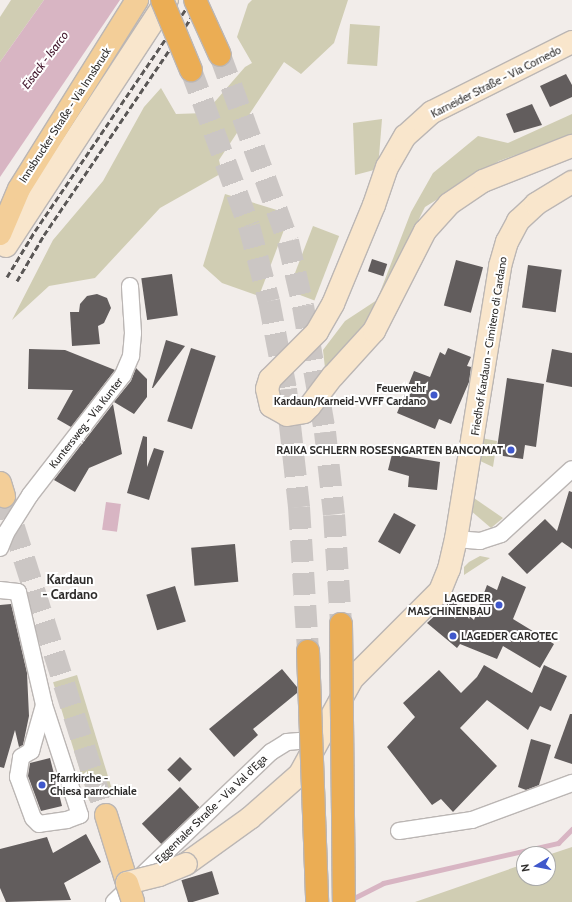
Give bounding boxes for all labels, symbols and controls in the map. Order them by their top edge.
water label: Eisack - Isarco [19,28,71,92]
street label: Karneider Straße - Via Cornedo [429,43,563,121]
street label: Innsbrucker Straße - Via Innsbruck [16,45,114,185]
street label: Friedhof Kardaun - Cimitero di Cardano [468,256,510,436]
street label: Kuntersweg - Via Kunter [46,375,126,471]
place label: Feuerwehr Kardaun/Karneid-VVFF Cardano [274,382,426,408]
marker: Feuerwehr Kardaun/Karneid-VVFF Cardano [429,390,439,400]
place label: RAIKA SCHLERN ROSESNGARTEN BANCOMAT [276,443,503,457]
marker: RAIKA SCHLERN ROSESNGARTEN BANCOMAT [506,445,516,455]
district label: Kardaun - Cardano [42,572,98,603]
place label: LAGEDER MASCHINENBAU [407,592,491,618]
marker: LAGEDER MASCHINENBAU [494,600,504,610]
place label: LAGEDER CAROTEC [461,629,558,643]
marker: LAGEDER CAROTEC [448,631,458,641]
street label: Eggentaler Straße - Via Val d'Ega [152,752,270,866]
place label: Pfarrkirche - Chiesa parrochiale [50,772,137,798]
marker: Pfarrkirche - Chiesa parrochiale [37,780,47,790]
north arrow [516,846,556,886]
text: N [518,863,533,873]

